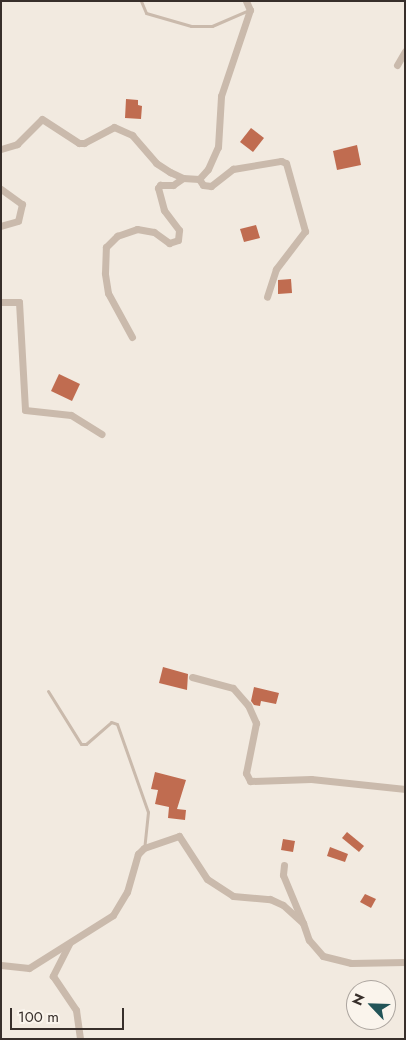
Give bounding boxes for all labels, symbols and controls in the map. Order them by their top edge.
north arrow [346,980,396,1030]
text: N [347,990,370,1008]
scale bar [12,998,126,1030]
text: 100 m [18,1006,59,1028]

